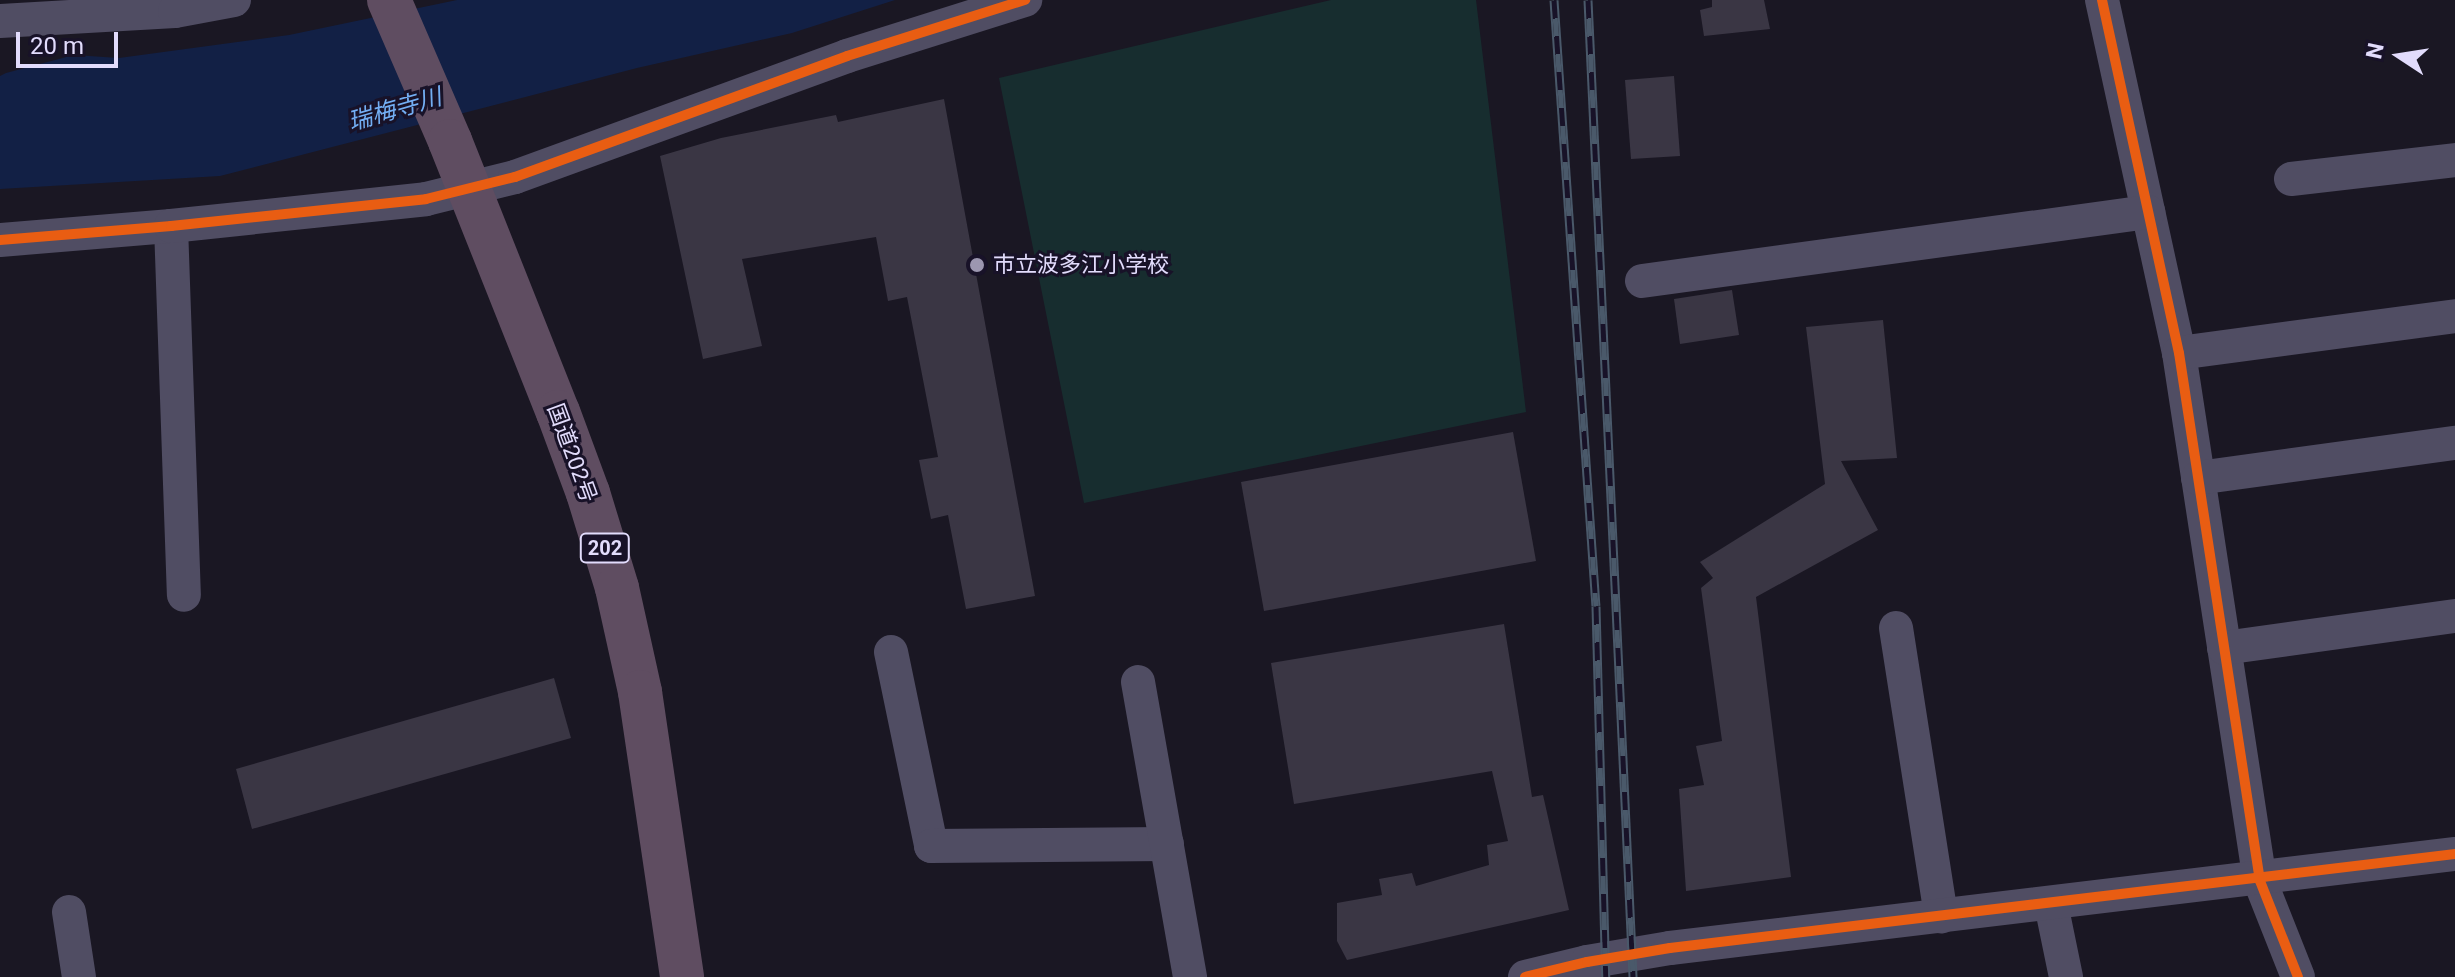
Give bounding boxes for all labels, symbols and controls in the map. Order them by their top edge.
scale bar [20,16,122,66]
north arrow [2359,16,2439,96]
text: 20 m [30,32,84,60]
text: N [2361,41,2389,61]
water label: 瑞梅寺川 [345,83,445,137]
place label: 市立波多江小学校 [993,252,1169,278]
marker: 市立波多江小学校 [968,256,986,274]
street label: 国道202号 [542,400,602,506]
road number: 202 [579,532,631,564]

